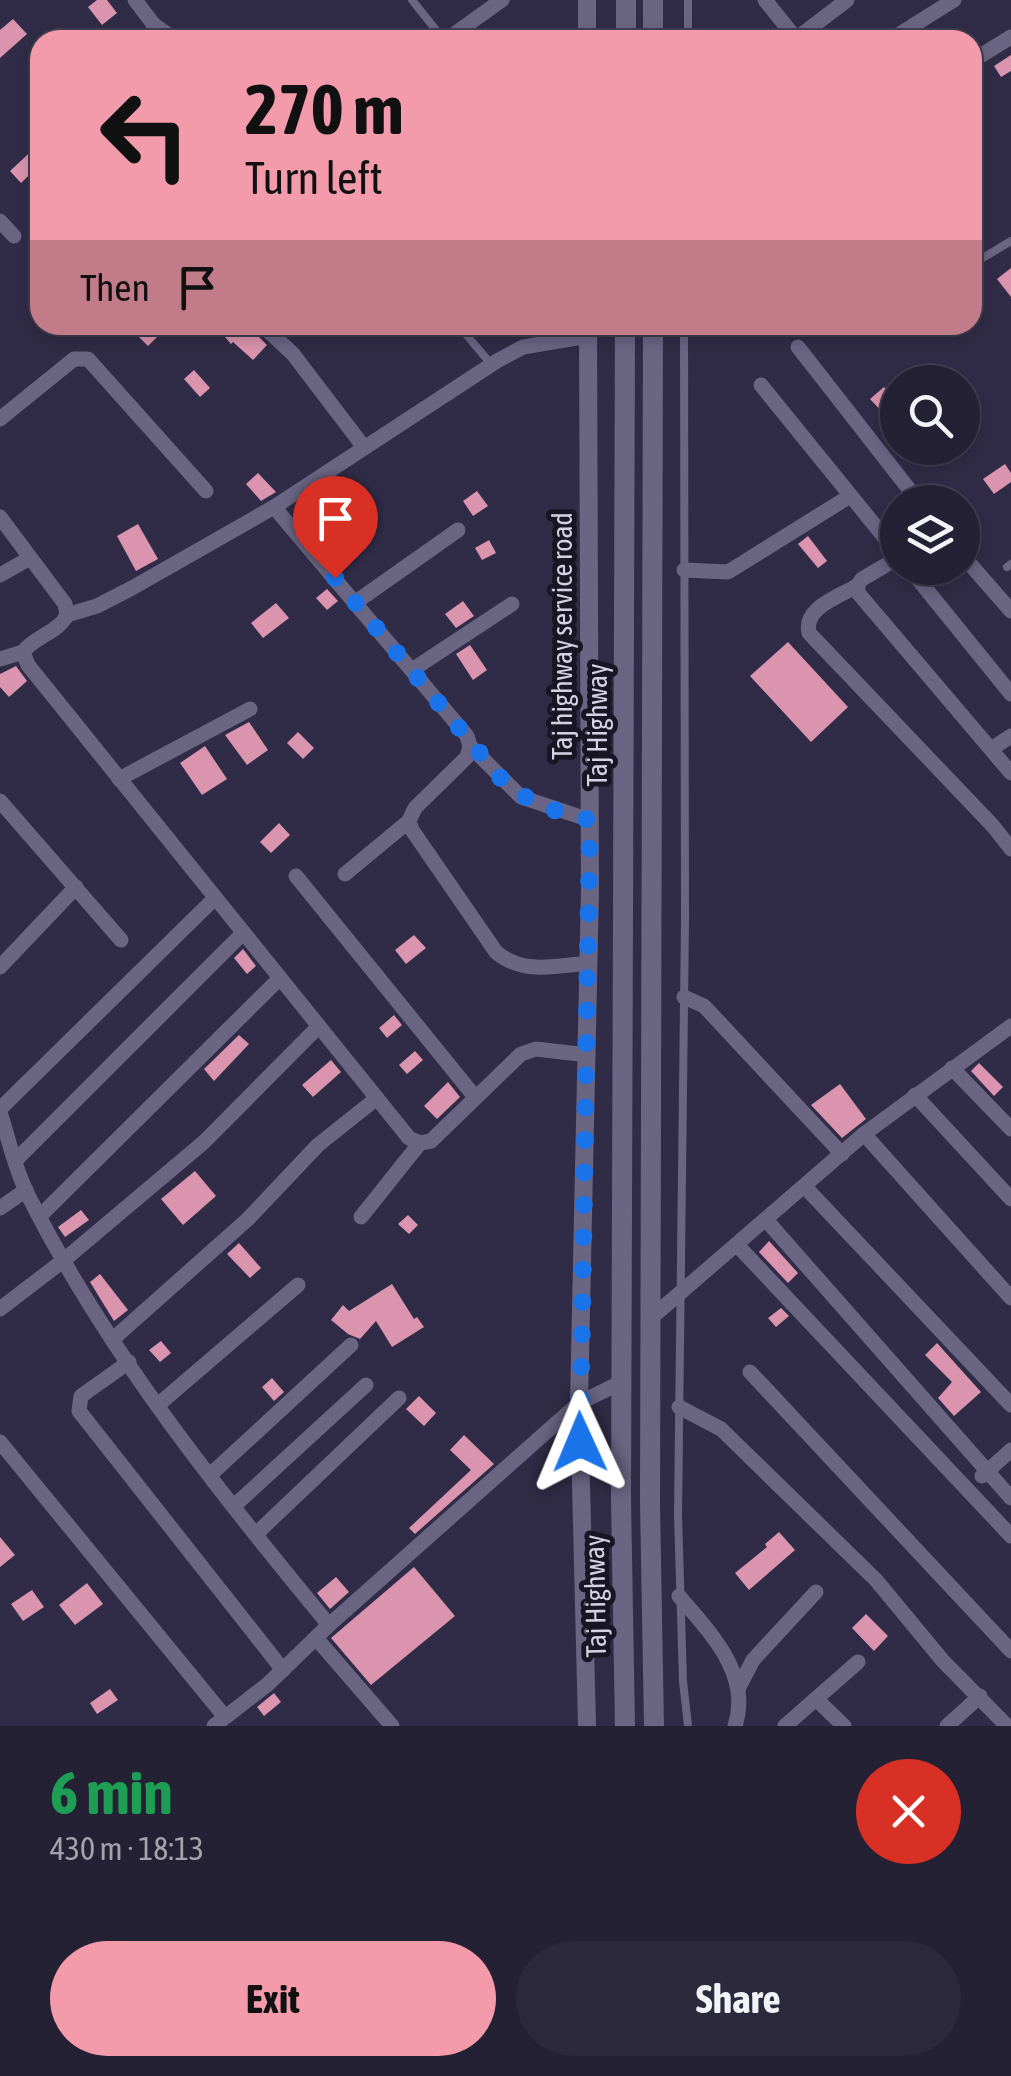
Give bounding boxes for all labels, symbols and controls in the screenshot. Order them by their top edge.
text: 270 m [245,69,404,149]
icon: left [80,70,210,200]
text: Turn left [245,152,383,204]
icon: arrive [170,260,225,315]
text: Then [80,266,150,309]
map controls [880,365,980,585]
button: search [880,365,980,465]
pin [293,476,378,579]
button: layers [880,485,980,585]
icon: arrive [308,491,363,546]
street label: Taj highway service road [546,512,578,760]
street label: Taj Highway [581,664,613,786]
position arrow [528,1390,632,1494]
street label: Taj Highway [578,1534,612,1658]
text: 6 min [50,1758,173,1827]
button: close [856,1759,961,1864]
text: 430 m · 18:13 [50,1830,204,1867]
button: Exit [50,1941,496,2056]
button: Share [516,1941,961,2056]

